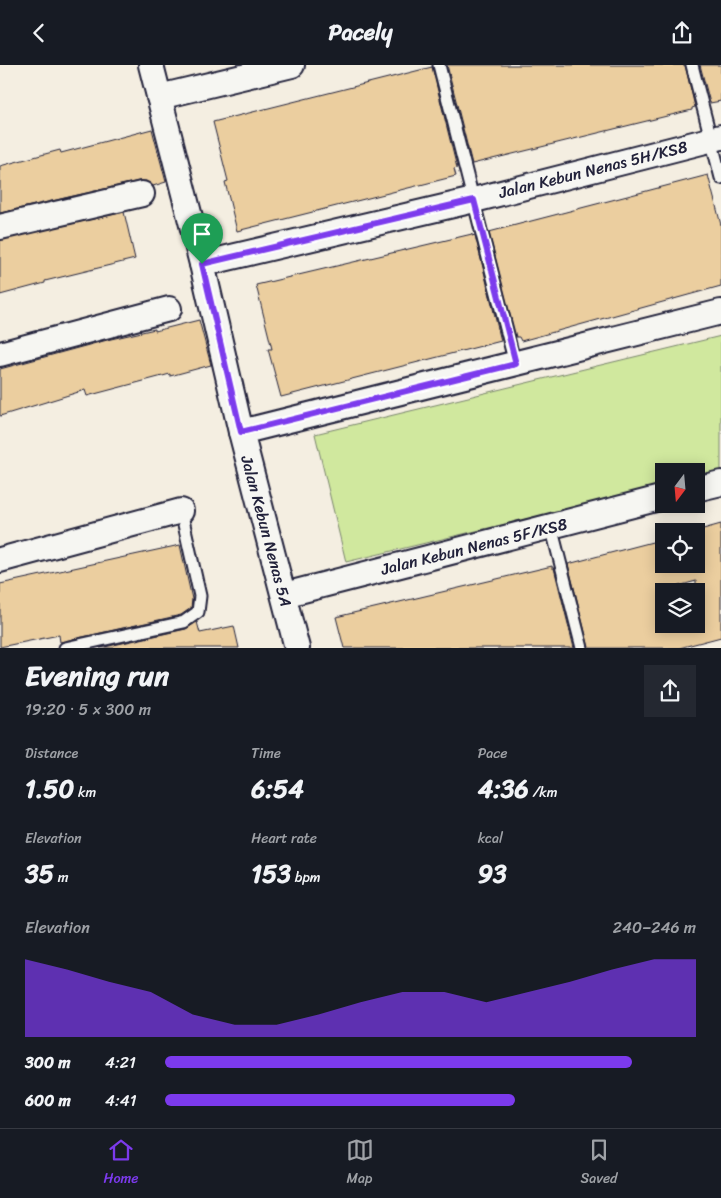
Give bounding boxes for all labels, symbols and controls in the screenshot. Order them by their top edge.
text: Pacely [328,13,393,52]
icon: back [25,19,53,47]
icon: share [668,19,696,47]
street label: Jalan Kebun Nenas 5H/KS8 [495,132,691,207]
pin [181,213,223,264]
icon: arrive [188,220,216,248]
street label: Jalan Kebun Nenas 5A [232,451,301,610]
north arrow [655,463,705,513]
map controls [655,463,705,633]
street label: Jalan Kebun Nenas 5F/KS8 [377,509,571,584]
button: locate [655,523,705,573]
button: layers [655,583,705,633]
text: Evening run [25,651,169,700]
button: share [644,665,696,717]
text: 19:20 · 5 × 300 m [25,695,151,724]
text: Distance [25,741,78,766]
text: Time [251,741,281,766]
text: Pace [478,741,507,766]
text: 1.50 [25,766,74,811]
text: 6:54 [251,766,304,811]
text: 4:36 [478,766,529,811]
text: km [74,780,96,805]
text: /km [529,780,558,805]
text: Elevation [25,826,82,851]
text: Heart rate [251,826,317,851]
text: kcal [478,826,503,851]
text: 35 [25,851,54,896]
text: 153 [251,851,291,896]
text: 93 [478,851,507,896]
text: m [54,865,68,890]
text: bpm [291,865,321,890]
text: Elevation [25,913,90,942]
text: 240–246 m [613,913,696,942]
text: 300 m [25,1048,70,1077]
text: 4:21 [105,1048,136,1077]
text: 600 m [25,1086,71,1115]
text: 4:41 [105,1086,137,1115]
tab: Home [104,1136,139,1191]
tab: Map [346,1136,374,1191]
tab: Saved [581,1136,617,1191]

